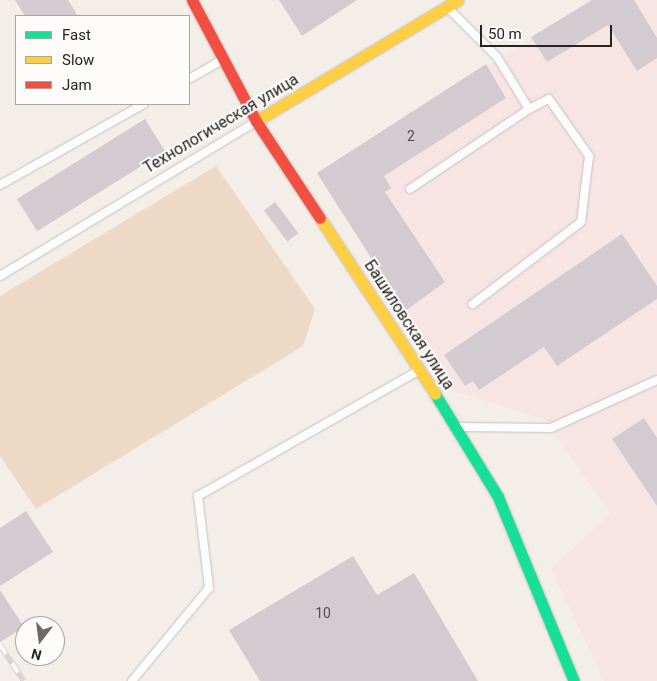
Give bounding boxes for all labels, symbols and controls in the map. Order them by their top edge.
legend [15,15,190,105]
scale bar [482,15,614,47]
text: 50 m [488,25,522,43]
text: Fast [62,26,91,44]
text: Slow [62,51,94,69]
street label: Технологическая улица [140,70,302,178]
text: Jam [62,76,92,94]
house number: 2 [407,128,415,144]
street label: Башиловская улица [360,256,458,394]
house number: 10 [315,605,331,621]
north arrow [15,616,65,666]
text: N [30,646,43,664]

